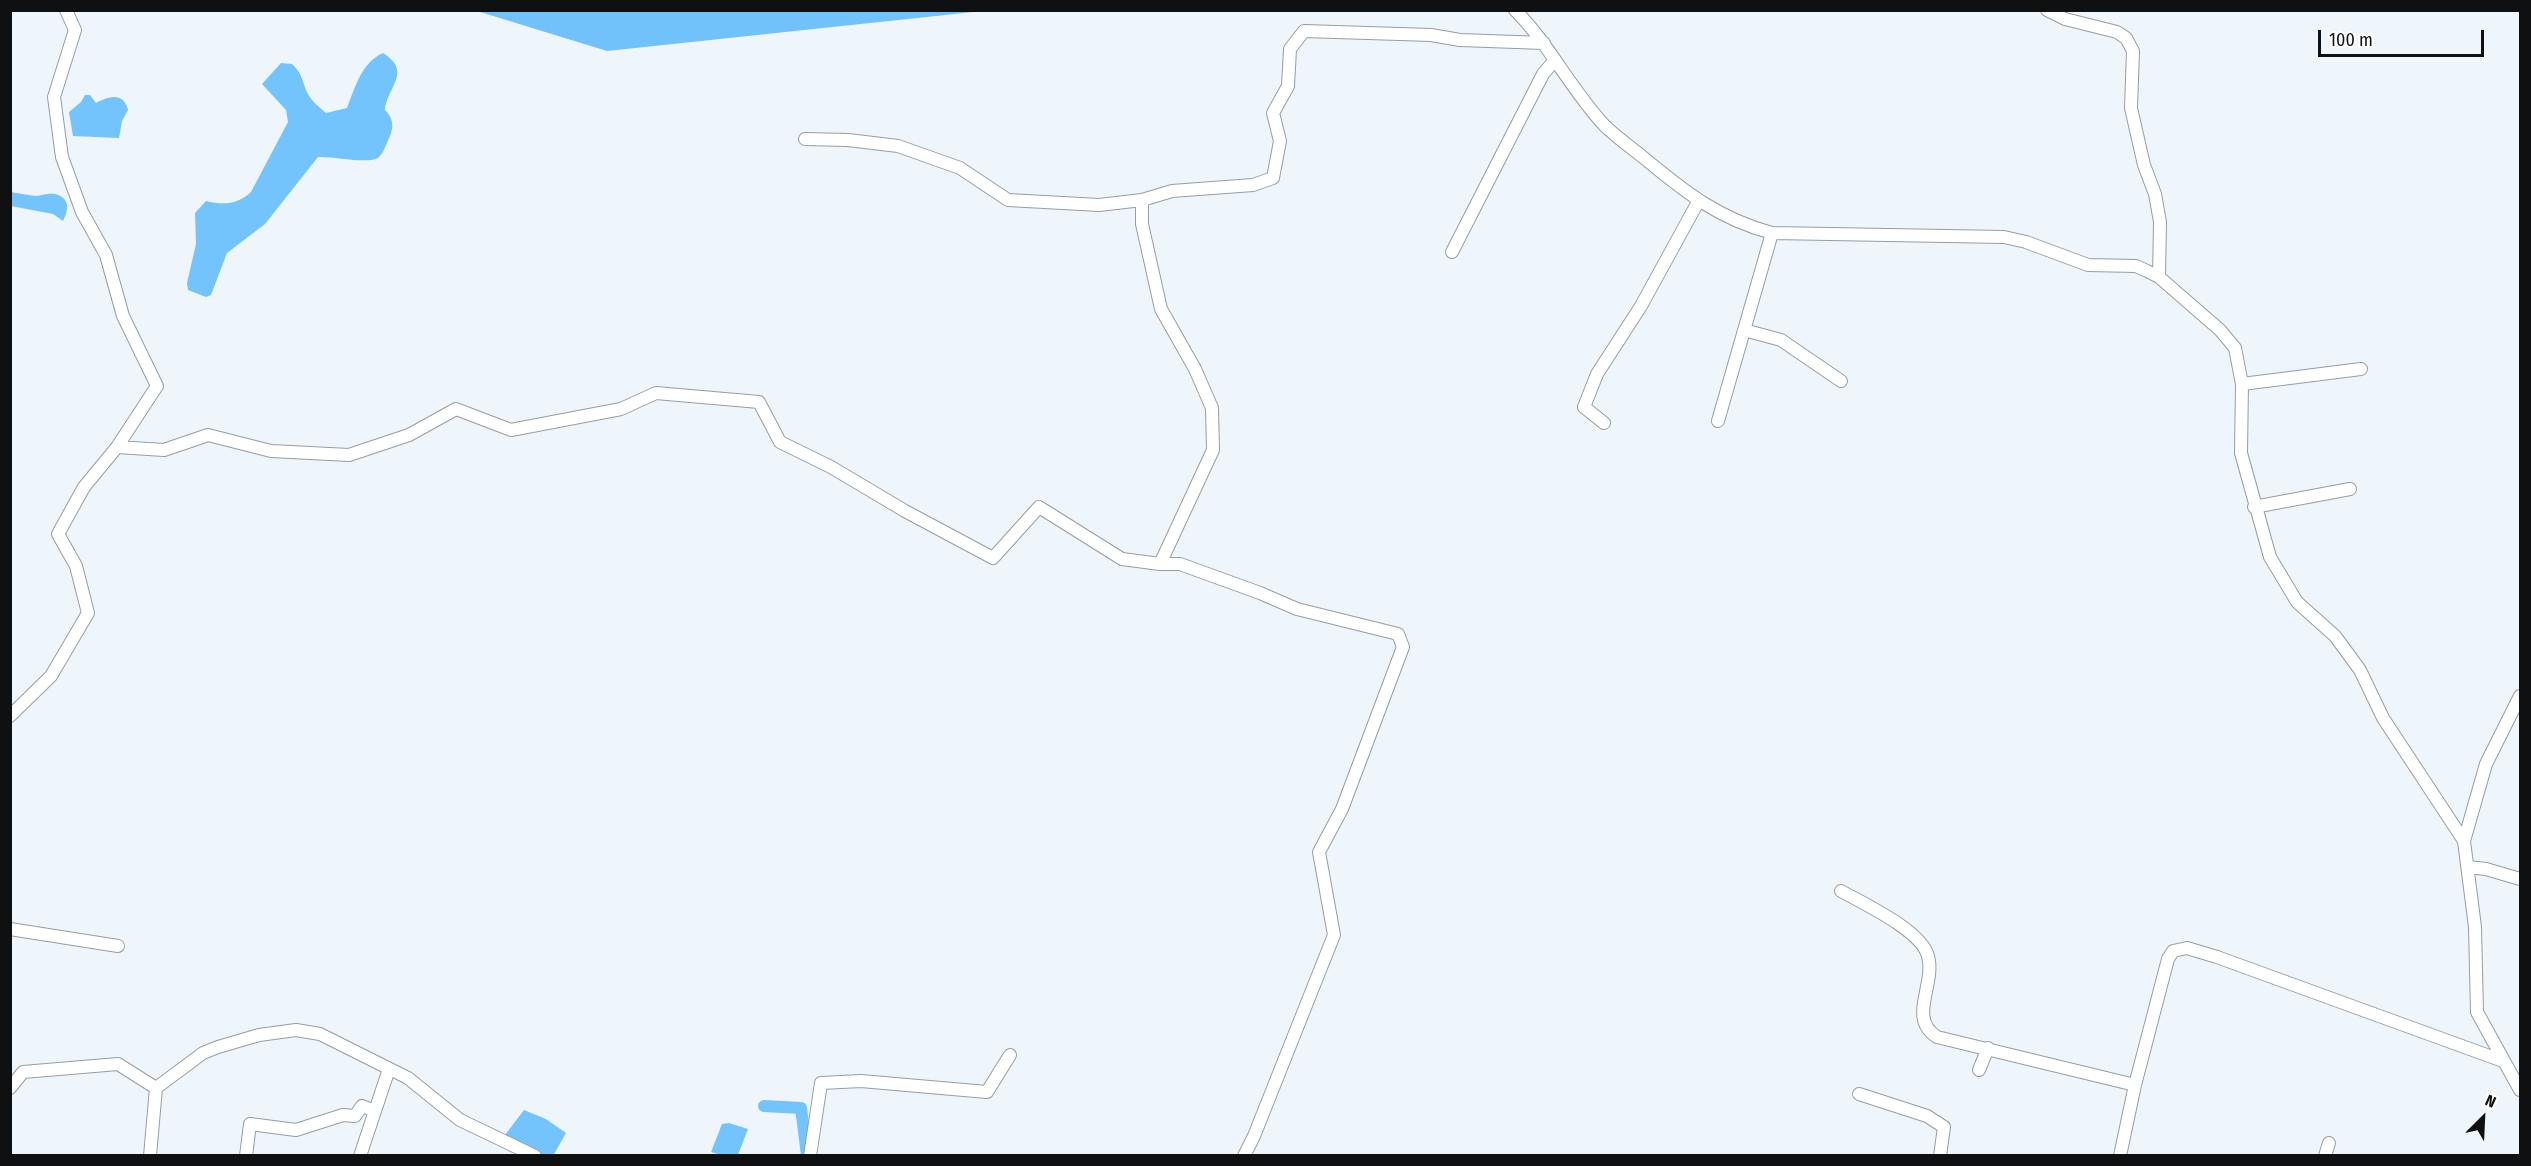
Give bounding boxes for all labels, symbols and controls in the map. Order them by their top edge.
scale bar [2321,18,2488,56]
text: 100 m [2329,29,2373,51]
north arrow [2453,1088,2513,1148]
text: N [2482,1090,2499,1112]

